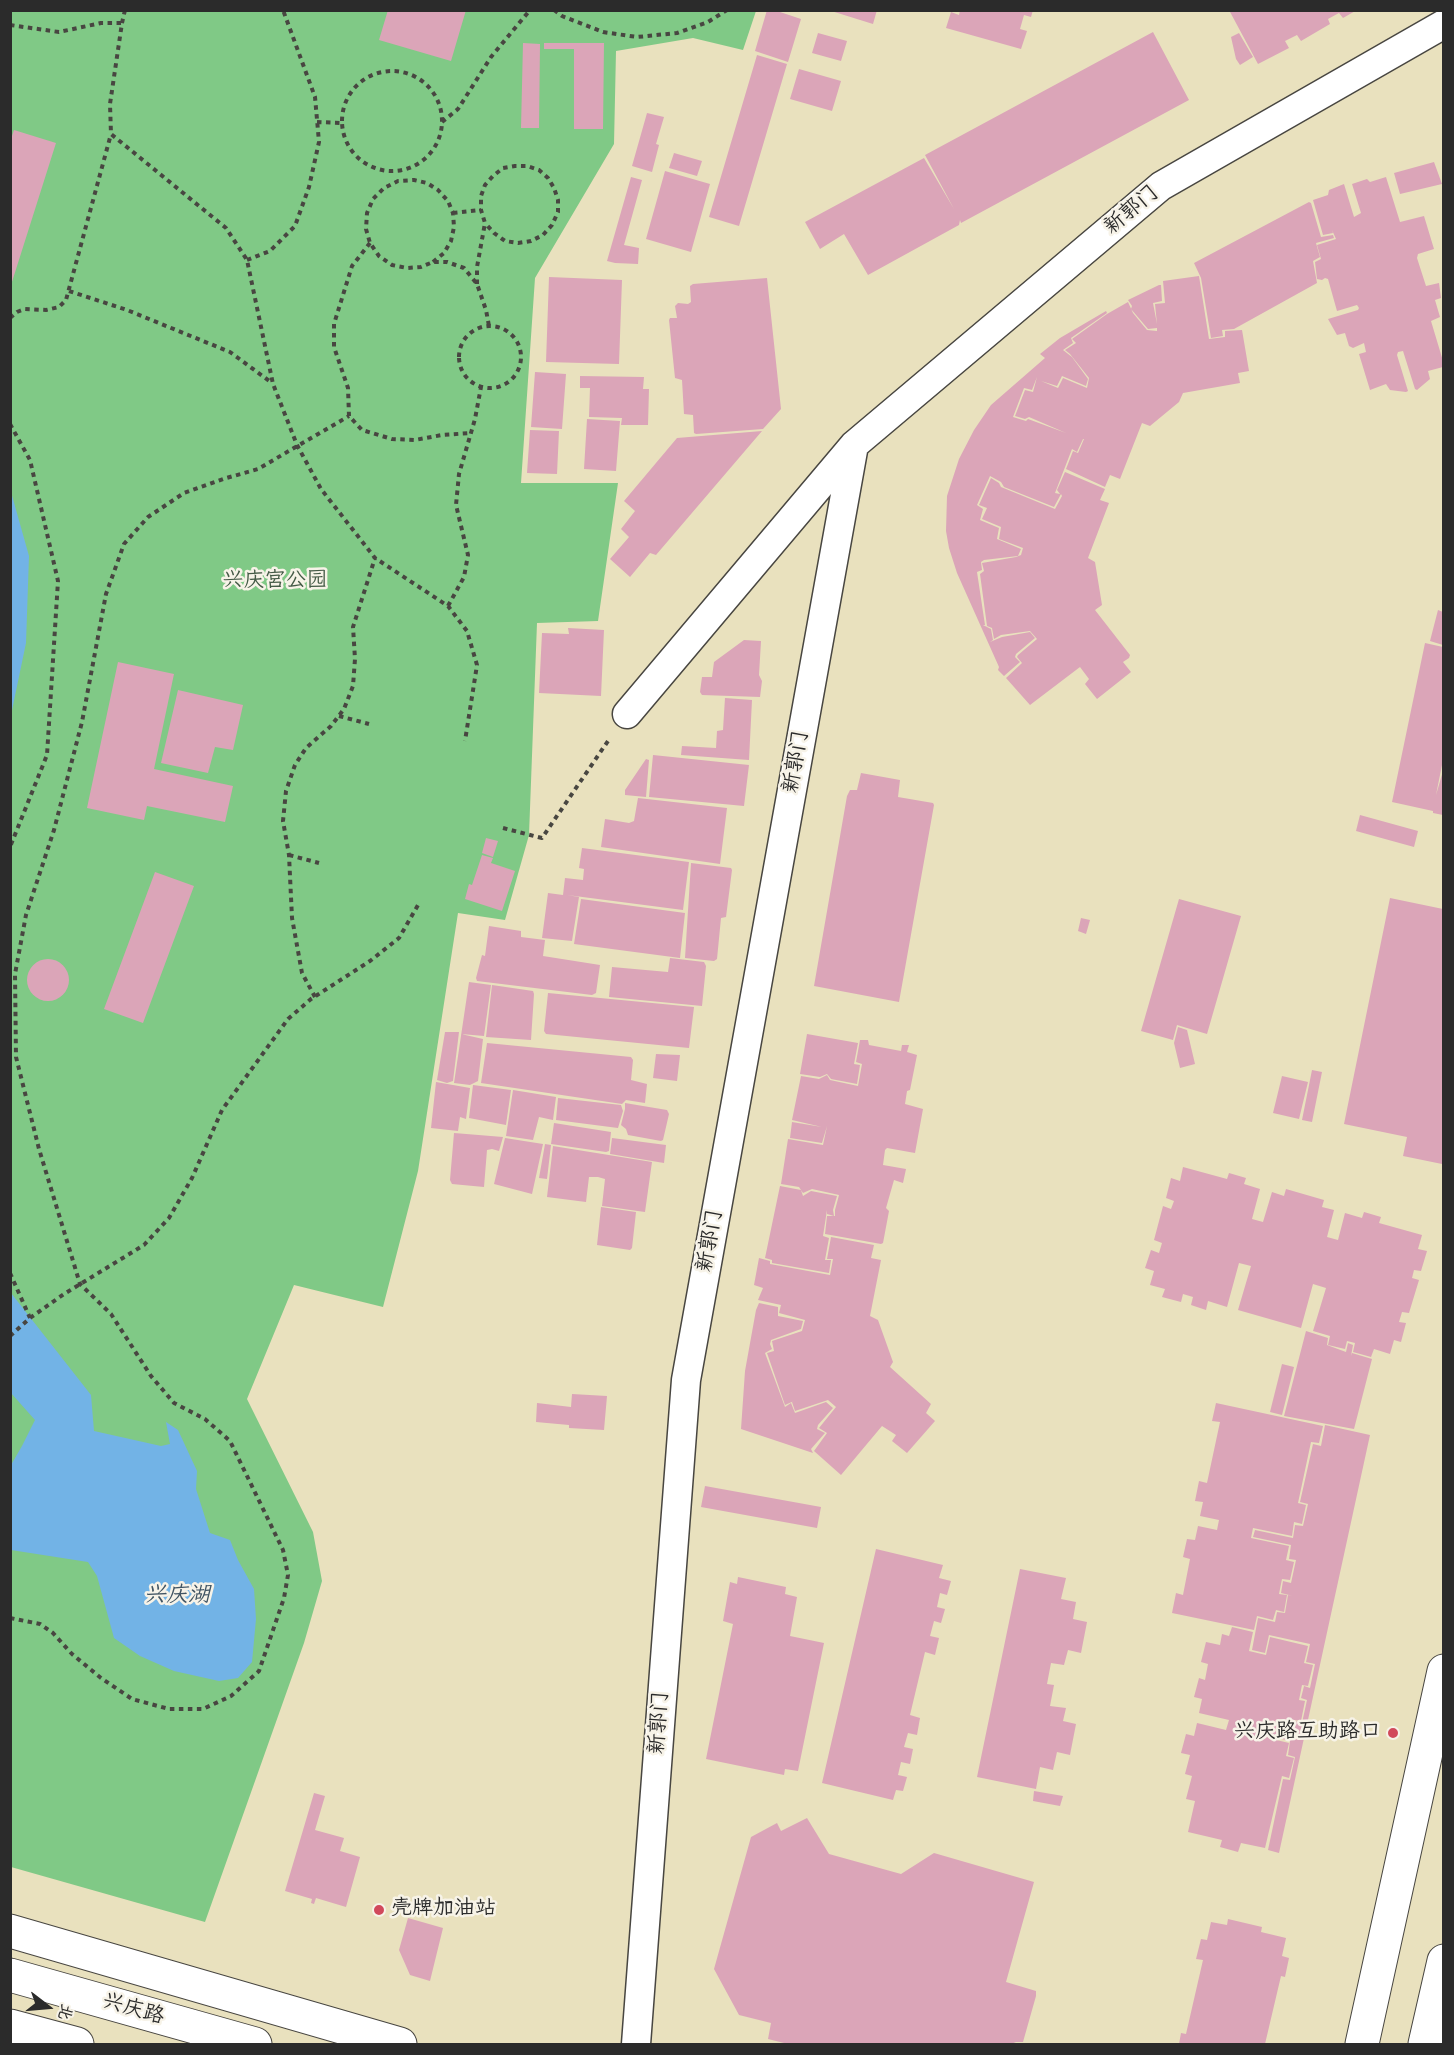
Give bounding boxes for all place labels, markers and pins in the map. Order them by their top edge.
place label: 兴庆路互助路口 [1234,1720,1381,1746]
marker: 兴庆路互助路口 [1386,1726,1400,1740]
place label: 壳牌加油站 [391,1897,496,1923]
marker: 壳牌加油站 [372,1903,386,1917]

